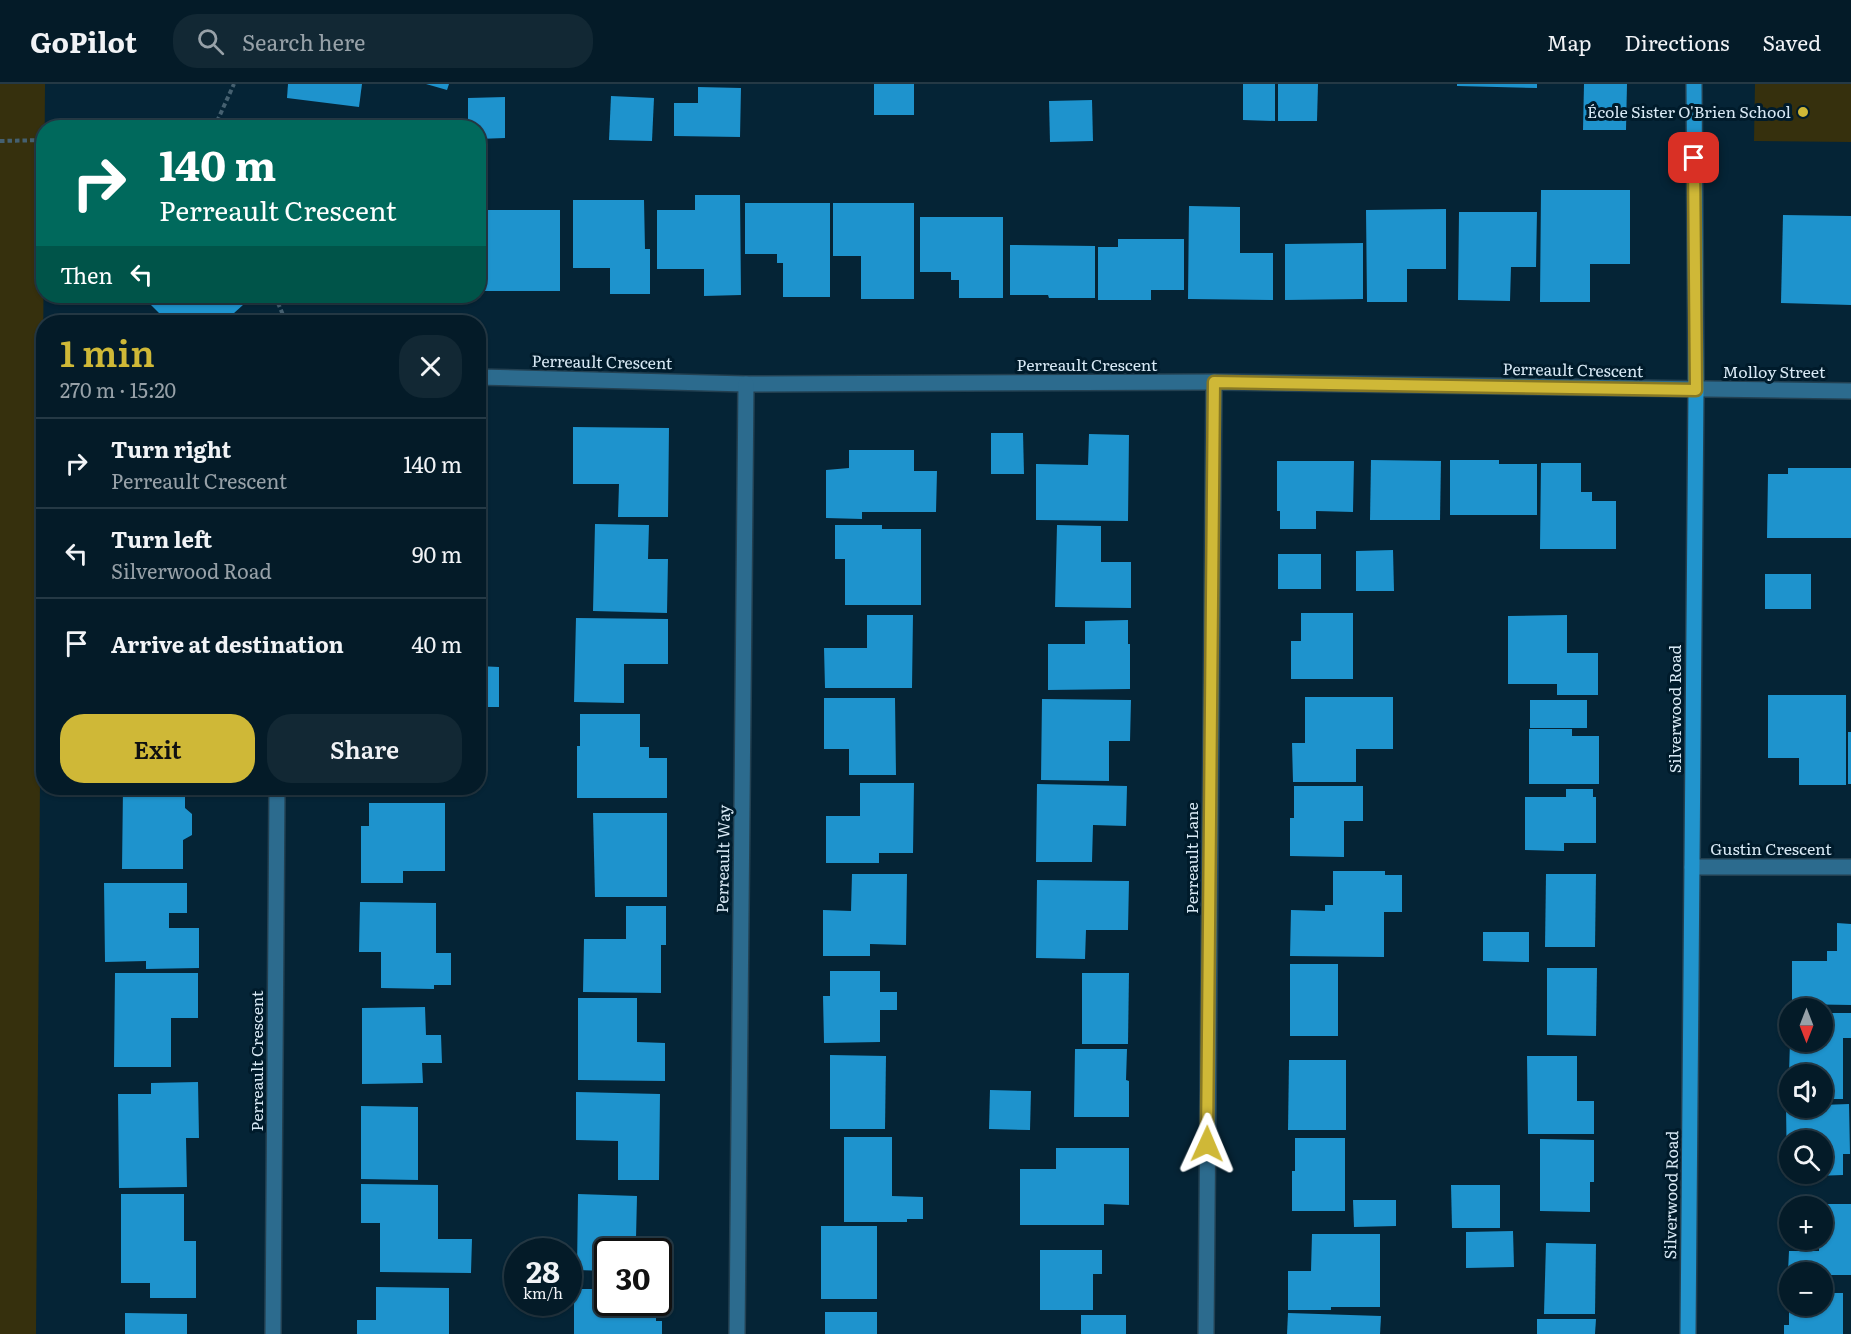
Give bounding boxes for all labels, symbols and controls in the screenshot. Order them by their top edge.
search box [173,14,593,68]
text: GoPilot [30,20,137,62]
icon: search [194,25,227,58]
text: Search here [242,25,365,58]
text: Map [1547,26,1592,57]
text: Directions [1625,26,1730,57]
text: Saved [1763,26,1821,57]
place label: École Sister O'Brien School [1587,99,1791,123]
marker: École Sister O'Brien School [1796,105,1810,119]
text: 140 m [159,132,276,194]
pin [1668,132,1719,183]
icon: arrive [1677,141,1710,174]
icon: right [60,144,138,222]
text: Perreault Crescent [159,189,397,229]
text: Then [60,258,113,291]
icon: left [125,258,158,291]
text: 1 min [60,325,155,378]
button: close [399,335,462,398]
street label: Perreault Crescent [531,348,673,374]
street label: Perreault Crescent [1017,352,1158,376]
street label: Perreault Crescent [1502,356,1644,382]
street label: Molloy Street [1723,359,1826,383]
text: 270 m · 15:20 [60,374,176,404]
text: Turn right [111,432,231,465]
icon: right [60,447,93,480]
text: 140 m [403,447,462,480]
text: Perreault Crescent [111,465,287,495]
text: Turn left [111,522,212,555]
icon: left [60,537,93,570]
text: 90 m [412,537,462,570]
text: Silverwood Road [111,555,272,585]
icon: arrive [60,627,93,660]
text: Arrive at destination [111,627,344,660]
text: 40 m [411,627,462,660]
street label: Silverwood Road [1662,644,1686,773]
button: Exit [60,714,255,783]
button: Share [267,714,462,783]
street label: Perreault Lane [1179,802,1203,914]
street label: Perreault Way [709,804,735,913]
street label: Gustin Crescent [1710,836,1832,860]
street label: Perreault Crescent [244,990,268,1131]
north arrow [1779,998,1833,1052]
map controls [1779,998,1833,1316]
button: sound [1779,1064,1833,1118]
position arrow [1175,1112,1239,1176]
street label: Silverwood Road [1657,1130,1683,1259]
button: search [1779,1130,1833,1184]
button: + [1779,1196,1833,1250]
speed limit sign: 30 [594,1238,672,1316]
text: 28 [526,1248,560,1292]
button: − [1779,1262,1833,1316]
text: km/h [523,1281,563,1304]

